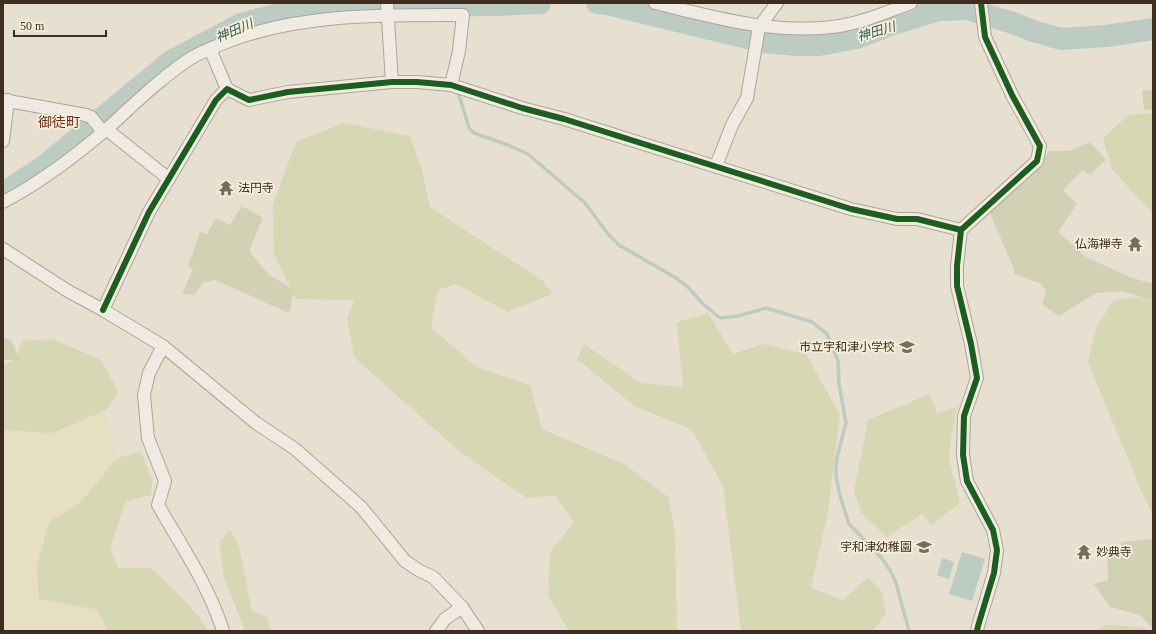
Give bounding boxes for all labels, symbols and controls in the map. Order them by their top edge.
scale bar [14,12,106,38]
water label: 神田川 [213,15,257,45]
water label: 神田川 [855,18,899,44]
text: 50 m [20,19,45,33]
district label: 御徒町 [38,115,80,130]
temple icon: 法円寺 [217,179,235,197]
place label: 法円寺 [238,181,274,195]
temple icon: 仏海禅寺 [1126,235,1144,253]
place label: 仏海禅寺 [1075,237,1123,251]
school or university icon: 市立宇和津小学校 [898,338,916,356]
place label: 市立宇和津小学校 [799,340,895,354]
school or university icon: 宇和津幼稚園 [915,538,933,556]
place label: 宇和津幼稚園 [840,540,912,554]
temple icon: 妙典寺 [1075,543,1093,561]
place label: 妙典寺 [1096,545,1132,559]

